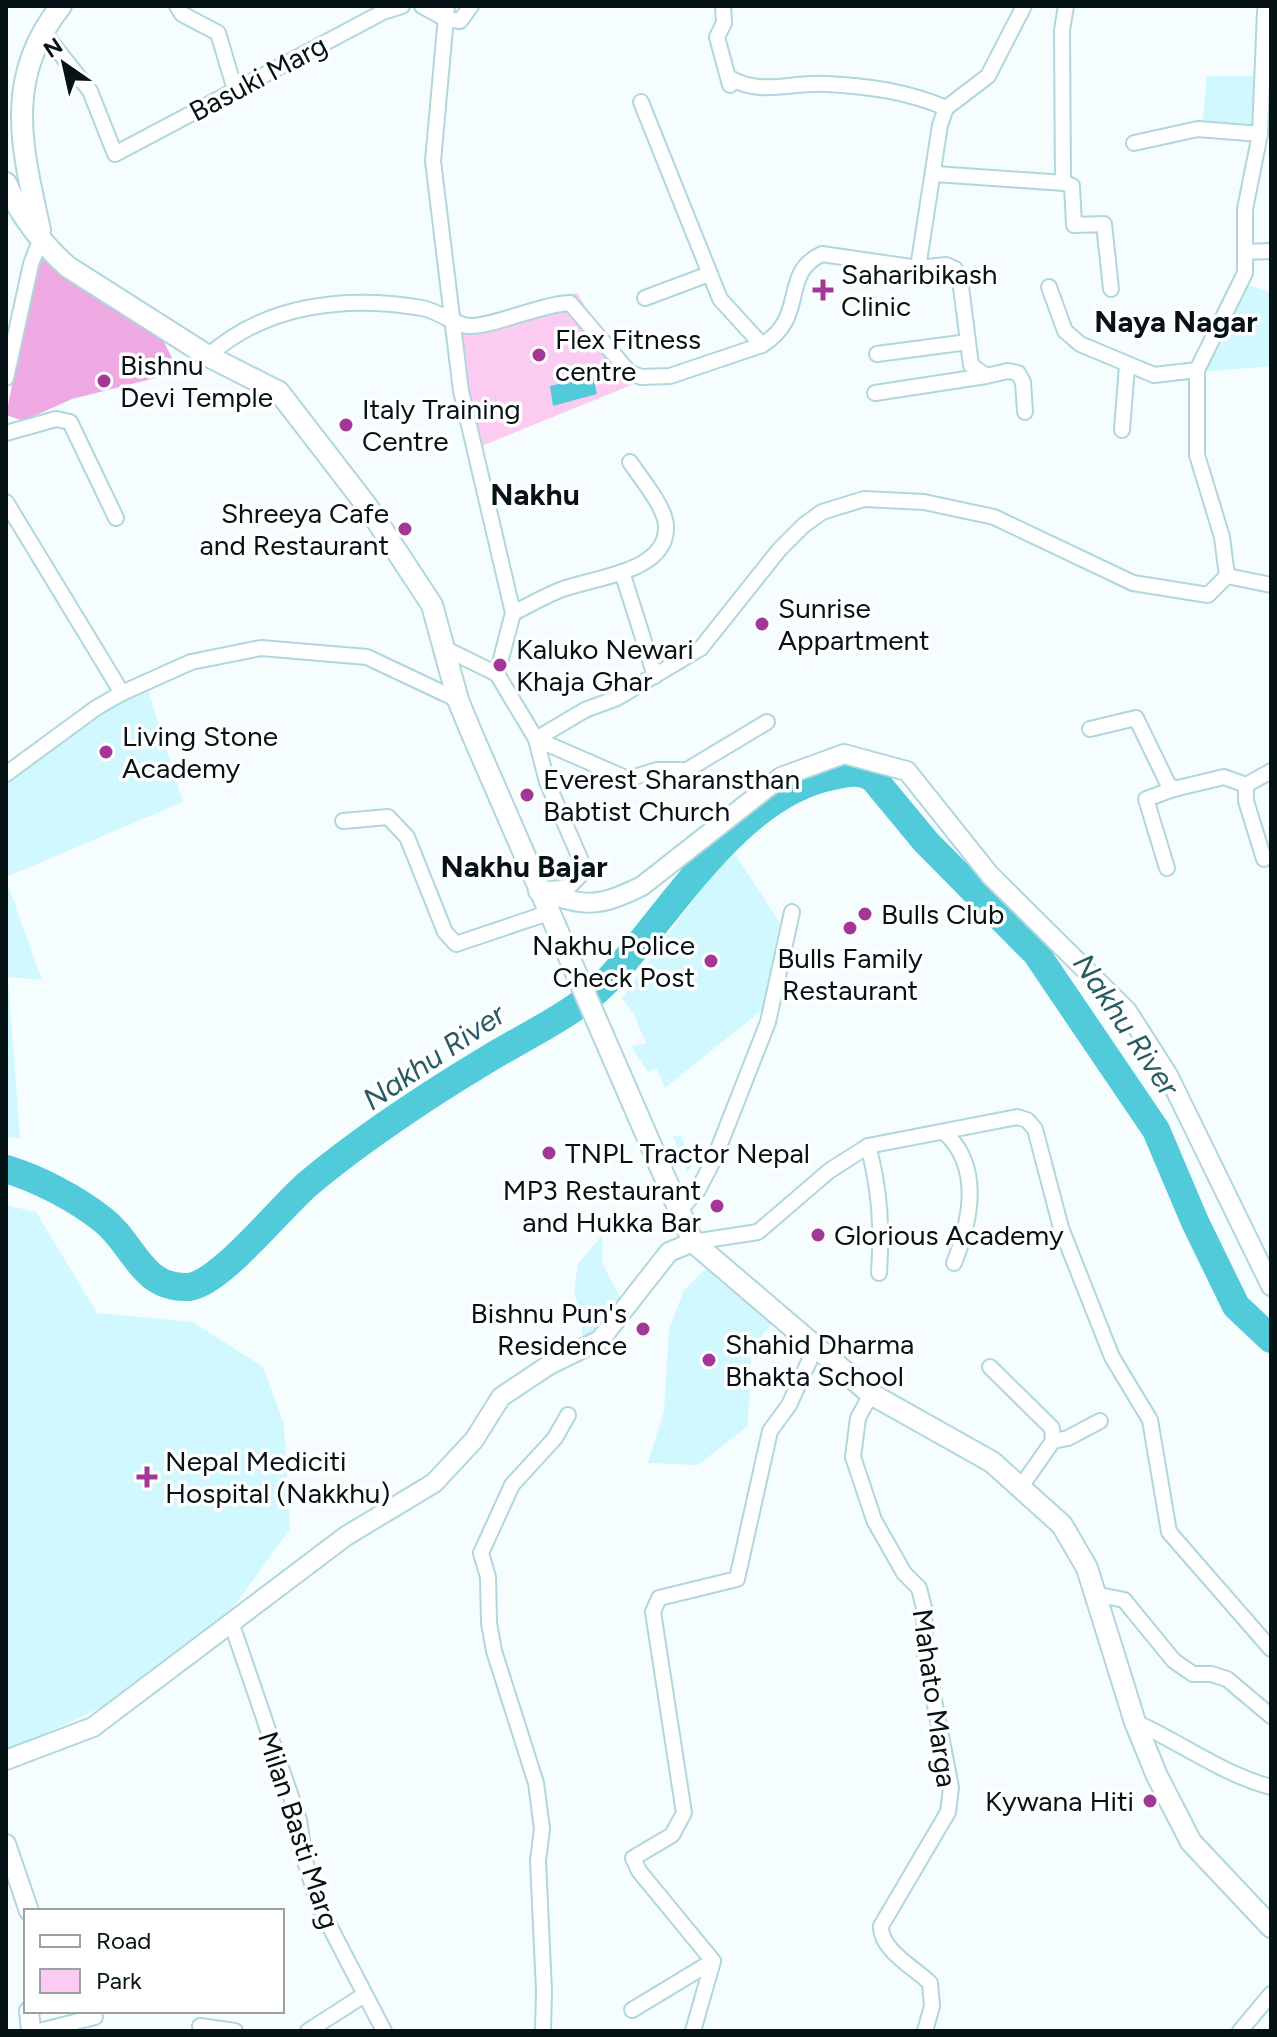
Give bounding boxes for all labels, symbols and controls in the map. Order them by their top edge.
north arrow [24,24,104,104]
street label: Basuki Marg [183,28,333,128]
text: N [38,32,68,64]
place label: Saharibikash Clinic [841,257,997,323]
marker: Saharibikash Clinic [812,279,834,301]
district label: Naya Nagar [1094,303,1258,340]
place label: Flex Fitness centre [555,322,701,388]
marker: Flex Fitness centre [530,346,548,364]
place label: Bishnu Devi Temple [120,348,273,414]
marker: Bishnu Devi Temple [95,372,113,390]
place label: Italy Training Centre [362,392,521,458]
marker: Italy Training Centre [337,416,355,434]
district label: Nakhu [490,476,580,513]
place label: Shreeya Cafe and Restaurant [200,496,389,562]
marker: Shreeya Cafe and Restaurant [396,520,414,538]
place label: Sunrise Appartment [778,591,930,657]
marker: Sunrise Appartment [753,615,771,633]
place label: Kaluko Newari Khaja Ghar [516,632,694,698]
marker: Kaluko Newari Khaja Ghar [491,656,509,674]
place label: Living Stone Academy [122,719,278,785]
marker: Living Stone Academy [97,743,115,761]
place label: Everest Sharansthan Babtist Church [543,762,800,828]
marker: Everest Sharansthan Babtist Church [518,786,536,804]
district label: Nakhu Bajar [440,848,608,885]
place label: Bulls Club [881,897,1004,931]
marker: Bulls Club [856,905,874,923]
marker: Bulls Family Restaurant [841,919,859,937]
place label: Nakhu Police Check Post [532,928,695,994]
place label: Bulls Family Restaurant [777,941,923,1007]
water label: Nakhu River [1065,946,1189,1105]
marker: Nakhu Police Check Post [702,952,720,970]
water label: Nakhu River [355,994,514,1118]
place label: TNPL Tractor Nepal [565,1136,810,1170]
marker: TNPL Tractor Nepal [540,1144,558,1162]
place label: MP3 Restaurant and Hukka Bar [503,1173,702,1239]
marker: MP3 Restaurant and Hukka Bar [708,1197,726,1215]
place label: Glorious Academy [834,1218,1064,1252]
marker: Glorious Academy [809,1226,827,1244]
place label: Bishnu Pun's Residence [471,1296,627,1362]
marker: Bishnu Pun's Residence [634,1320,652,1338]
place label: Shahid Dharma Bhakta School [725,1327,914,1393]
marker: Shahid Dharma Bhakta School [700,1351,718,1369]
place label: Nepal Mediciti Hospital (Nakkhu) [165,1444,390,1510]
marker: Nepal Mediciti Hospital (Nakkhu) [136,1466,158,1488]
street label: Mahato Marga [906,1607,964,1789]
street label: Milan Basti Marg [251,1727,347,1933]
place label: Kywana Hiti [985,1784,1134,1818]
marker: Kywana Hiti [1141,1792,1159,1810]
legend [24,1909,284,2013]
text: Road [96,1926,151,1955]
text: Park [96,1966,142,1995]

